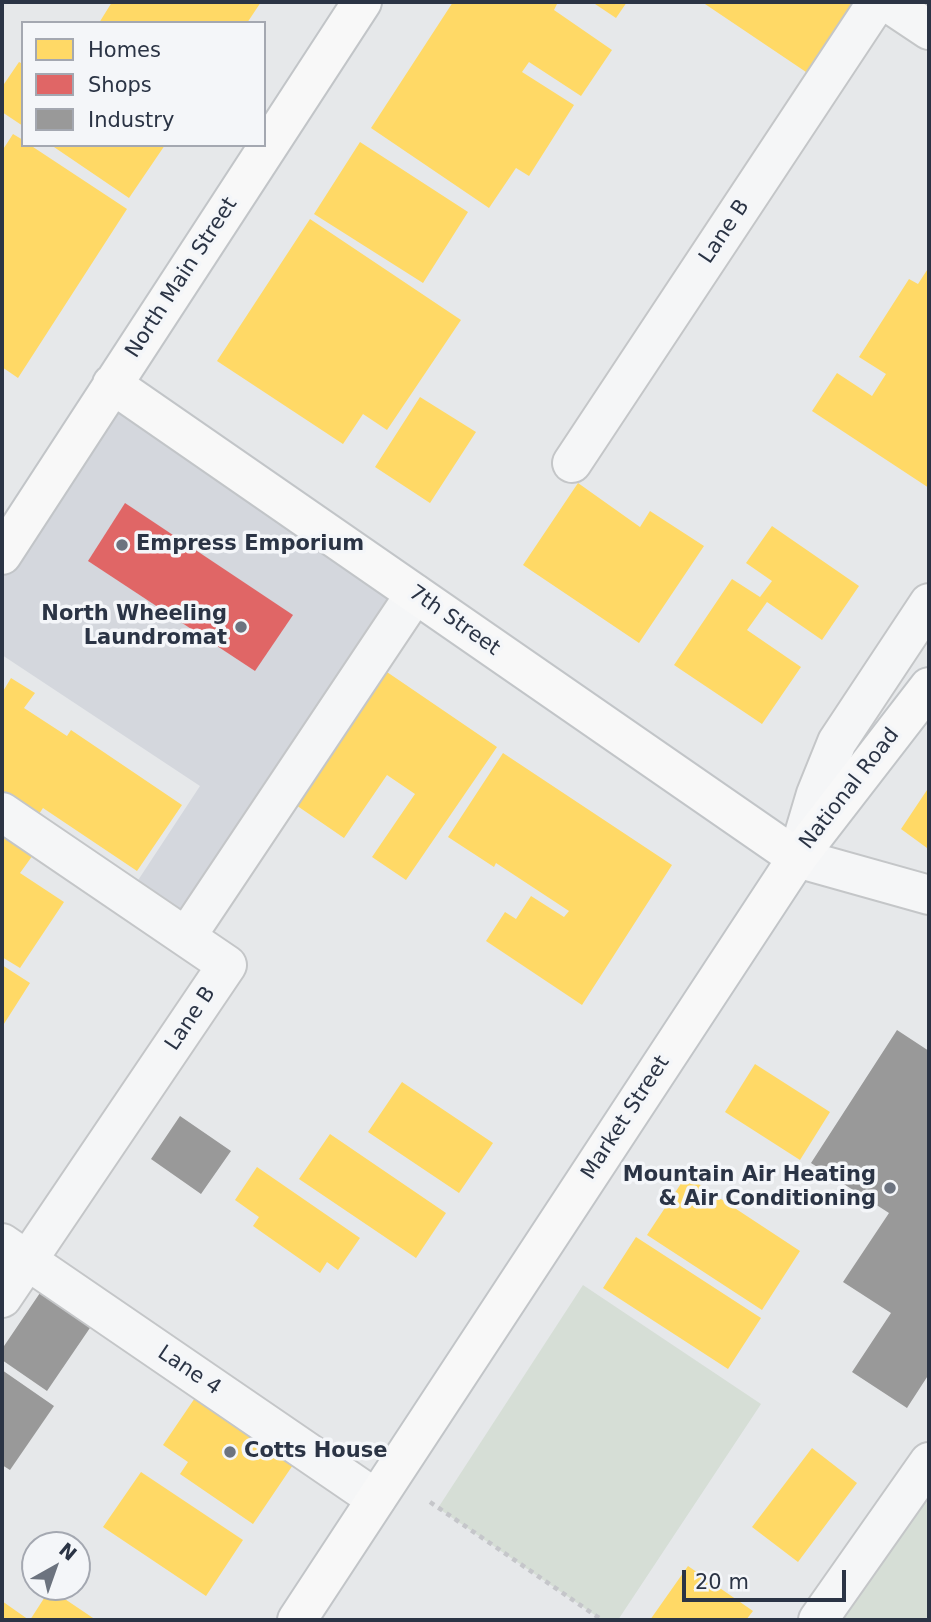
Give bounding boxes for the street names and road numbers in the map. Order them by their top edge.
street label: North Main Street [121,193,243,363]
street label: Lane B [694,195,756,269]
street label: 7th Street [404,580,504,662]
street label: National Road [795,723,905,855]
street label: Lane B [160,982,222,1056]
street label: Market Street [577,1051,675,1185]
street label: Lane 4 [153,1341,225,1401]

